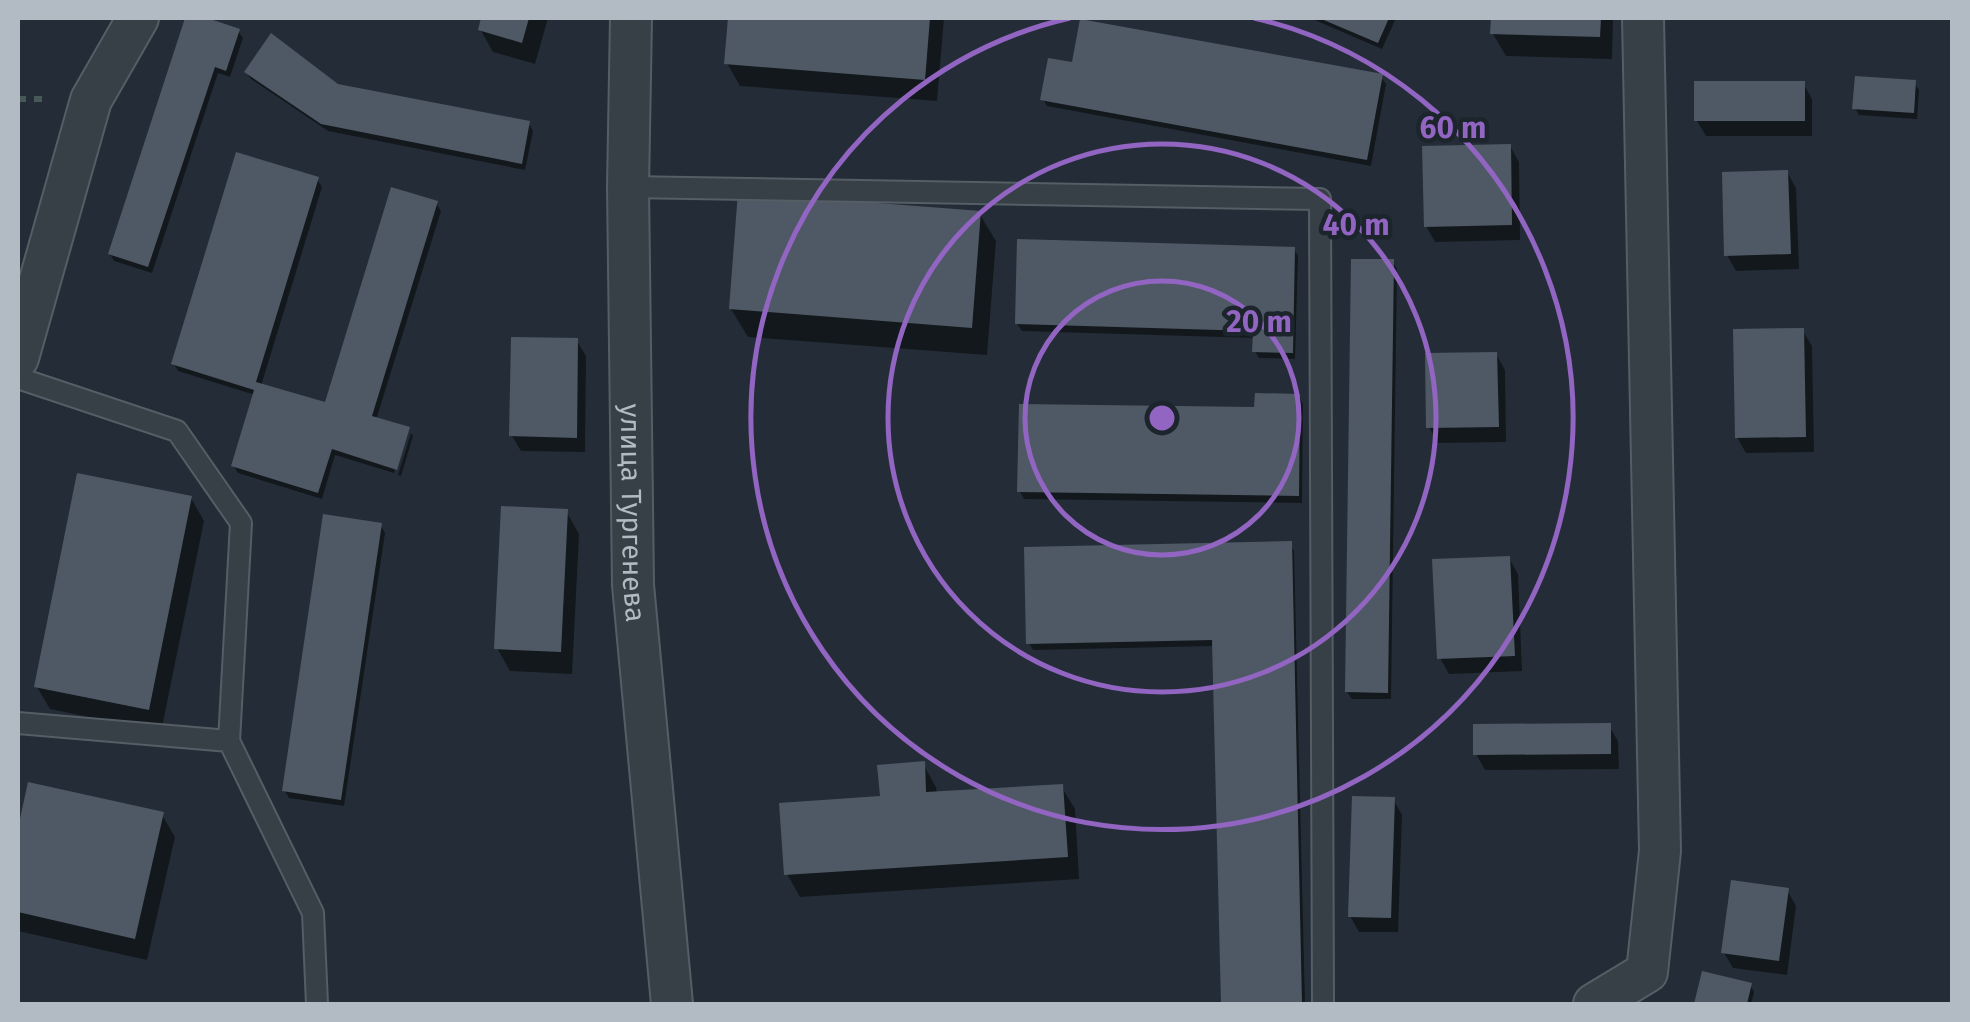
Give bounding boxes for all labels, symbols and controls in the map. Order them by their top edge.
text: 60 m [1420,110,1486,146]
text: 40 m [1323,207,1389,243]
text: 20 m [1226,304,1292,340]
centre of rings [1144,400,1180,436]
street label: улица Тургенева [614,404,652,624]

